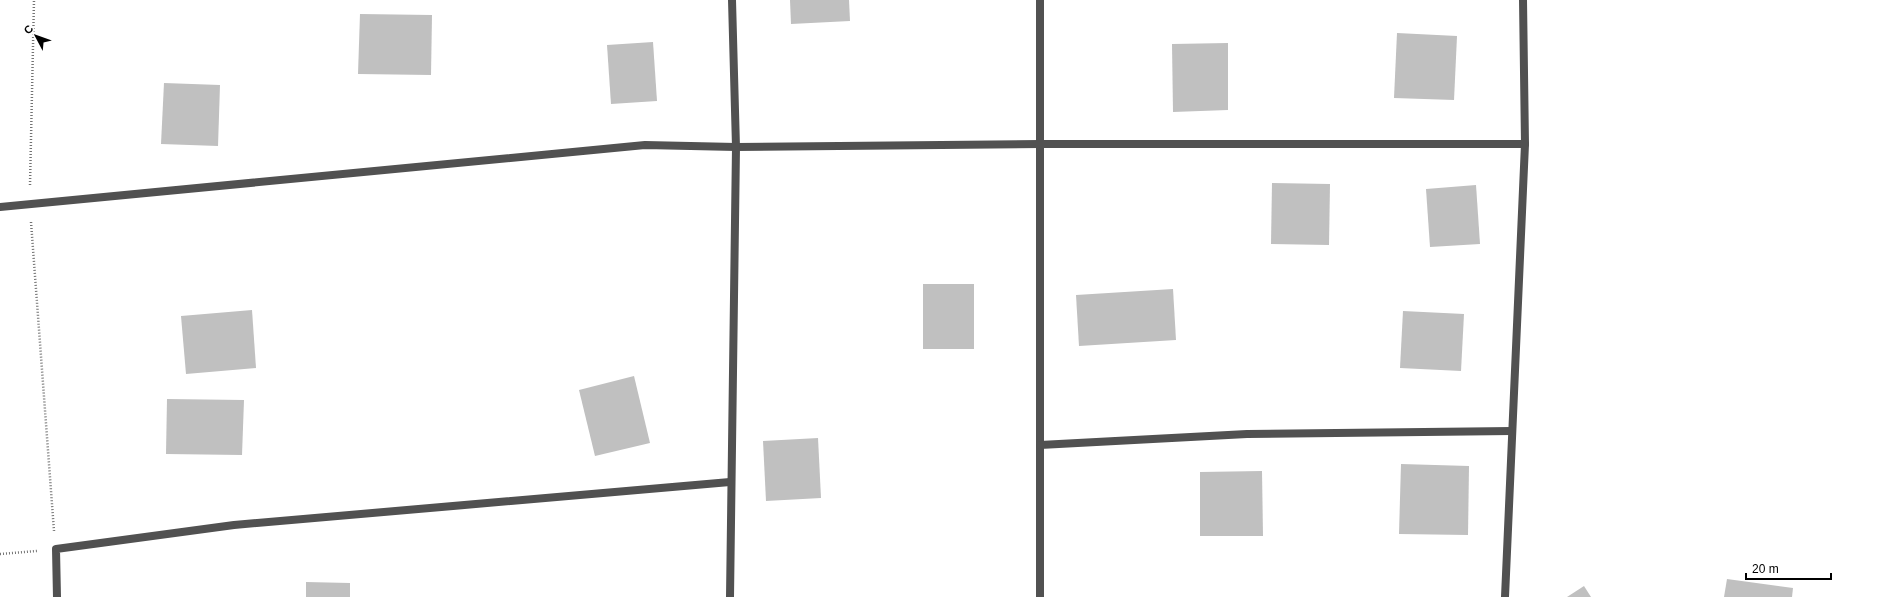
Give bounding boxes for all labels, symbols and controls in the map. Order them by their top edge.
north arrow [16,16,56,56]
text: С [21,22,36,36]
scale bar [1746,555,1831,581]
text: 20 m [1752,562,1779,576]

